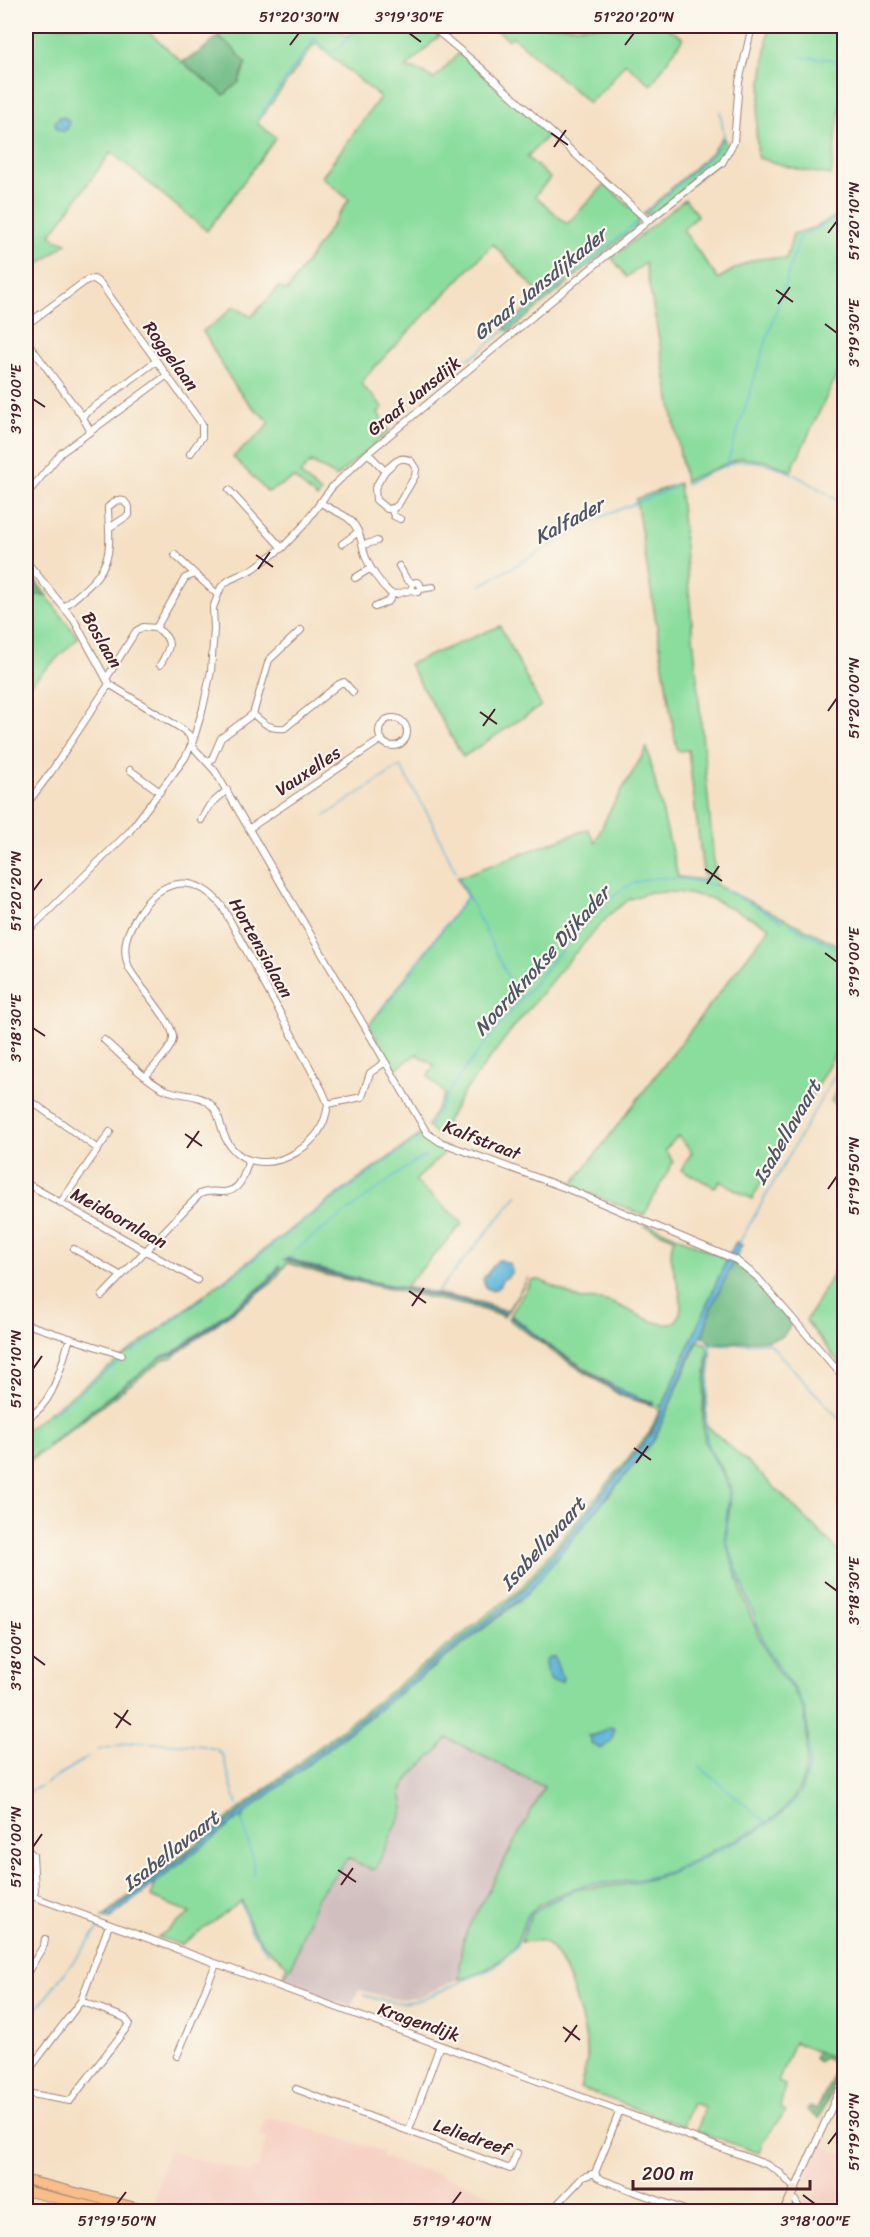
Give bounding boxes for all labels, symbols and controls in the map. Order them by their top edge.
text: 51°20'30"N [259,4,340,30]
text: 3°19'30"E [375,4,445,30]
text: 51°20'20"N [594,4,675,30]
text: 51°20'10"N [841,181,867,260]
water label: Graaf Jansdijkader [465,216,618,350]
text: 3°19'30"E [841,297,867,367]
street label: Roggelaan [134,314,208,398]
street label: Graaf Jansdijk [360,347,469,444]
text: 3°19'00"E [3,363,29,434]
water label: Kalfader [528,486,614,554]
street label: Boslaan [73,605,131,675]
text: 51°20'00"N [841,657,867,739]
street label: Vauxelles [268,737,348,805]
text: 51°20'20"N [3,850,29,931]
water label: Noordknokse Dijkader [465,875,622,1044]
street label: Hortensialaan [220,892,302,1005]
text: 3°19'00"E [841,926,867,997]
text: 3°18'30"E [3,992,29,1062]
water label: Isabellavaart [742,1071,832,1192]
street label: Kalfstraat [439,1111,526,1170]
text: 51°19'50"N [841,1136,867,1215]
street label: Meidoornlaan [65,1178,174,1258]
text: 51°20'10"N [3,1329,29,1408]
water label: Isabellavaart [491,1488,596,1600]
text: 3°18'30"E [841,1555,867,1625]
text: 3°18'00"E [3,1620,29,1691]
water label: Isabellavaart [114,1800,229,1901]
text: 51°20'00"N [3,1806,29,1888]
street label: Kragendijk [373,1993,465,2051]
text: 51°19'30"N [841,2093,867,2171]
street label: Leliedreef [429,2109,518,2166]
scale bar [633,2153,810,2191]
text: 200 m [642,2158,694,2190]
text: 51°19'50"N [78,2208,157,2234]
text: 51°19'40"N [413,2208,492,2234]
text: 3°18'00"E [780,2208,851,2234]

